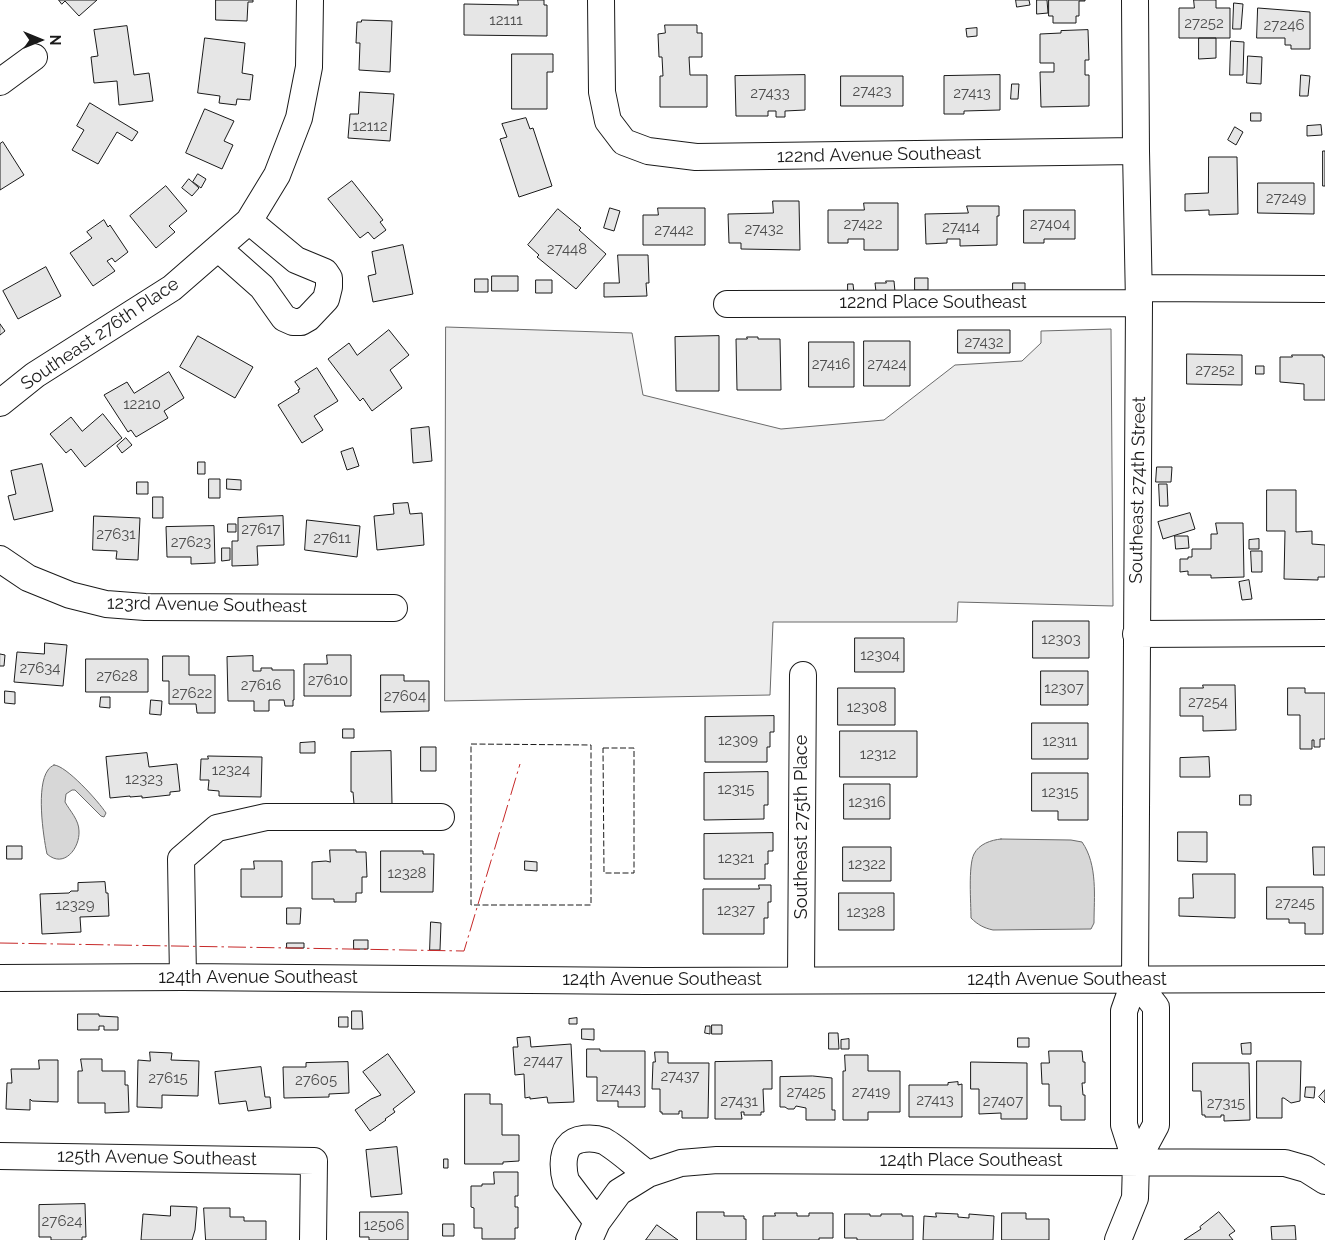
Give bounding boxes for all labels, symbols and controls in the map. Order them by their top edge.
house number: 12111 [489,11,523,29]
house number: 27252 [1184,14,1224,32]
north arrow [15,15,65,65]
house number: 27246 [1264,16,1304,34]
text: N [47,35,63,45]
house number: 27423 [852,82,892,100]
house number: 27433 [750,84,790,102]
house number: 27413 [953,84,991,102]
house number: 12112 [353,117,387,135]
street label: 122nd Avenue Southeast [777,142,981,168]
house number: 27249 [1266,189,1306,207]
house number: 27422 [844,215,882,233]
house number: 27404 [1030,215,1070,233]
house number: 27414 [942,218,980,236]
house number: 27432 [744,220,784,238]
house number: 27442 [654,221,694,239]
house number: 27448 [547,240,587,258]
street label: Southeast 276th Place [17,273,183,395]
street label: 122nd Place Southeast [839,292,1027,314]
house number: 27432 [964,333,1004,351]
house number: 27416 [812,355,850,373]
house number: 27424 [867,355,907,373]
house number: 27252 [1195,361,1235,379]
house number: 12210 [123,395,161,413]
street label: Southeast 274th Street [1126,396,1150,584]
house number: 27617 [241,520,281,538]
house number: 27631 [96,525,136,543]
house number: 27611 [313,529,351,547]
house number: 27623 [171,533,211,551]
street label: 123rd Avenue Southeast [107,592,307,618]
house number: 12303 [1041,630,1081,648]
house number: 12304 [860,646,900,664]
house number: 27634 [19,659,61,677]
house number: 27628 [96,667,138,685]
house number: 27610 [308,671,348,689]
house number: 27616 [241,676,281,694]
house number: 12307 [1044,679,1084,697]
house number: 27622 [172,684,212,702]
house number: 27604 [384,687,426,705]
house number: 27254 [1188,693,1228,711]
house number: 12308 [847,698,887,716]
house number: 12309 [718,731,758,749]
house number: 12311 [1042,732,1078,750]
street label: Southeast 275th Place [791,735,813,919]
house number: 12312 [860,745,896,763]
house number: 12324 [212,761,250,779]
house number: 12323 [125,770,163,788]
house number: 12315 [718,780,754,798]
house number: 12315 [1042,783,1078,801]
house number: 12316 [848,793,886,811]
house number: 12321 [718,849,754,867]
house number: 12322 [848,855,886,873]
house number: 12328 [388,864,426,882]
house number: 27245 [1275,894,1315,912]
house number: 12329 [56,896,94,914]
house number: 12327 [717,901,755,919]
house number: 12328 [847,903,885,921]
street label: 124th Avenue Southeast [158,967,358,989]
street label: 124th Avenue Southeast [562,969,762,991]
street label: 124th Avenue Southeast [967,969,1167,991]
house number: 27447 [523,1052,563,1070]
house number: 27437 [660,1067,700,1085]
house number: 27615 [148,1069,188,1087]
house number: 27605 [295,1071,337,1089]
house number: 27443 [601,1080,641,1098]
house number: 27425 [786,1083,826,1101]
house number: 27419 [852,1083,890,1101]
house number: 27413 [916,1091,954,1109]
house number: 27431 [720,1092,758,1110]
house number: 27407 [983,1092,1023,1110]
house number: 27315 [1207,1094,1245,1112]
street label: 125th Avenue Southeast [57,1145,257,1171]
street label: 124th Place Southeast [880,1150,1062,1172]
house number: 27624 [42,1212,82,1230]
house number: 12506 [364,1216,404,1234]

